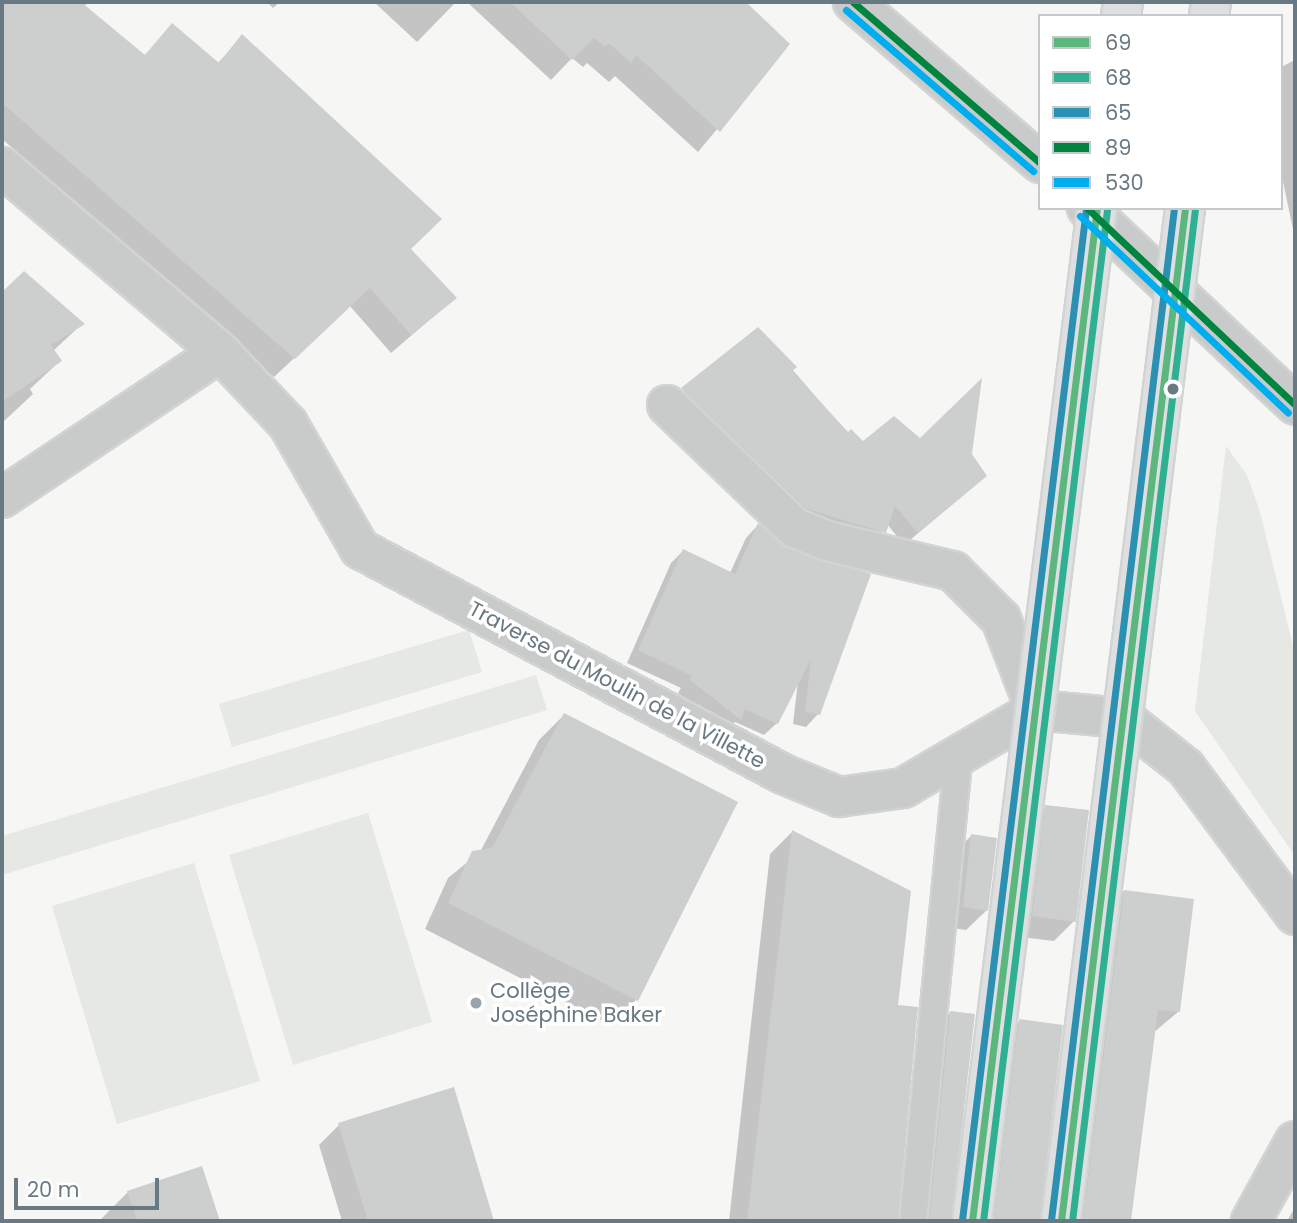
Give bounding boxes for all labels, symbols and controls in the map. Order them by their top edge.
legend [1038,14,1283,210]
text: 69 [1105,28,1132,57]
text: 68 [1105,63,1132,92]
text: 65 [1105,98,1132,127]
text: 89 [1105,133,1131,162]
text: 530 [1105,168,1144,197]
unlabelled marker [1166,382,1180,396]
street label: Traverse du Moulin de la Villette [465,596,769,774]
place label: Collège Joséphine Baker [490,978,662,1028]
marker: Collège Joséphine Baker [468,995,484,1011]
scale bar [18,1164,163,1208]
text: 20 m [27,1175,80,1204]

